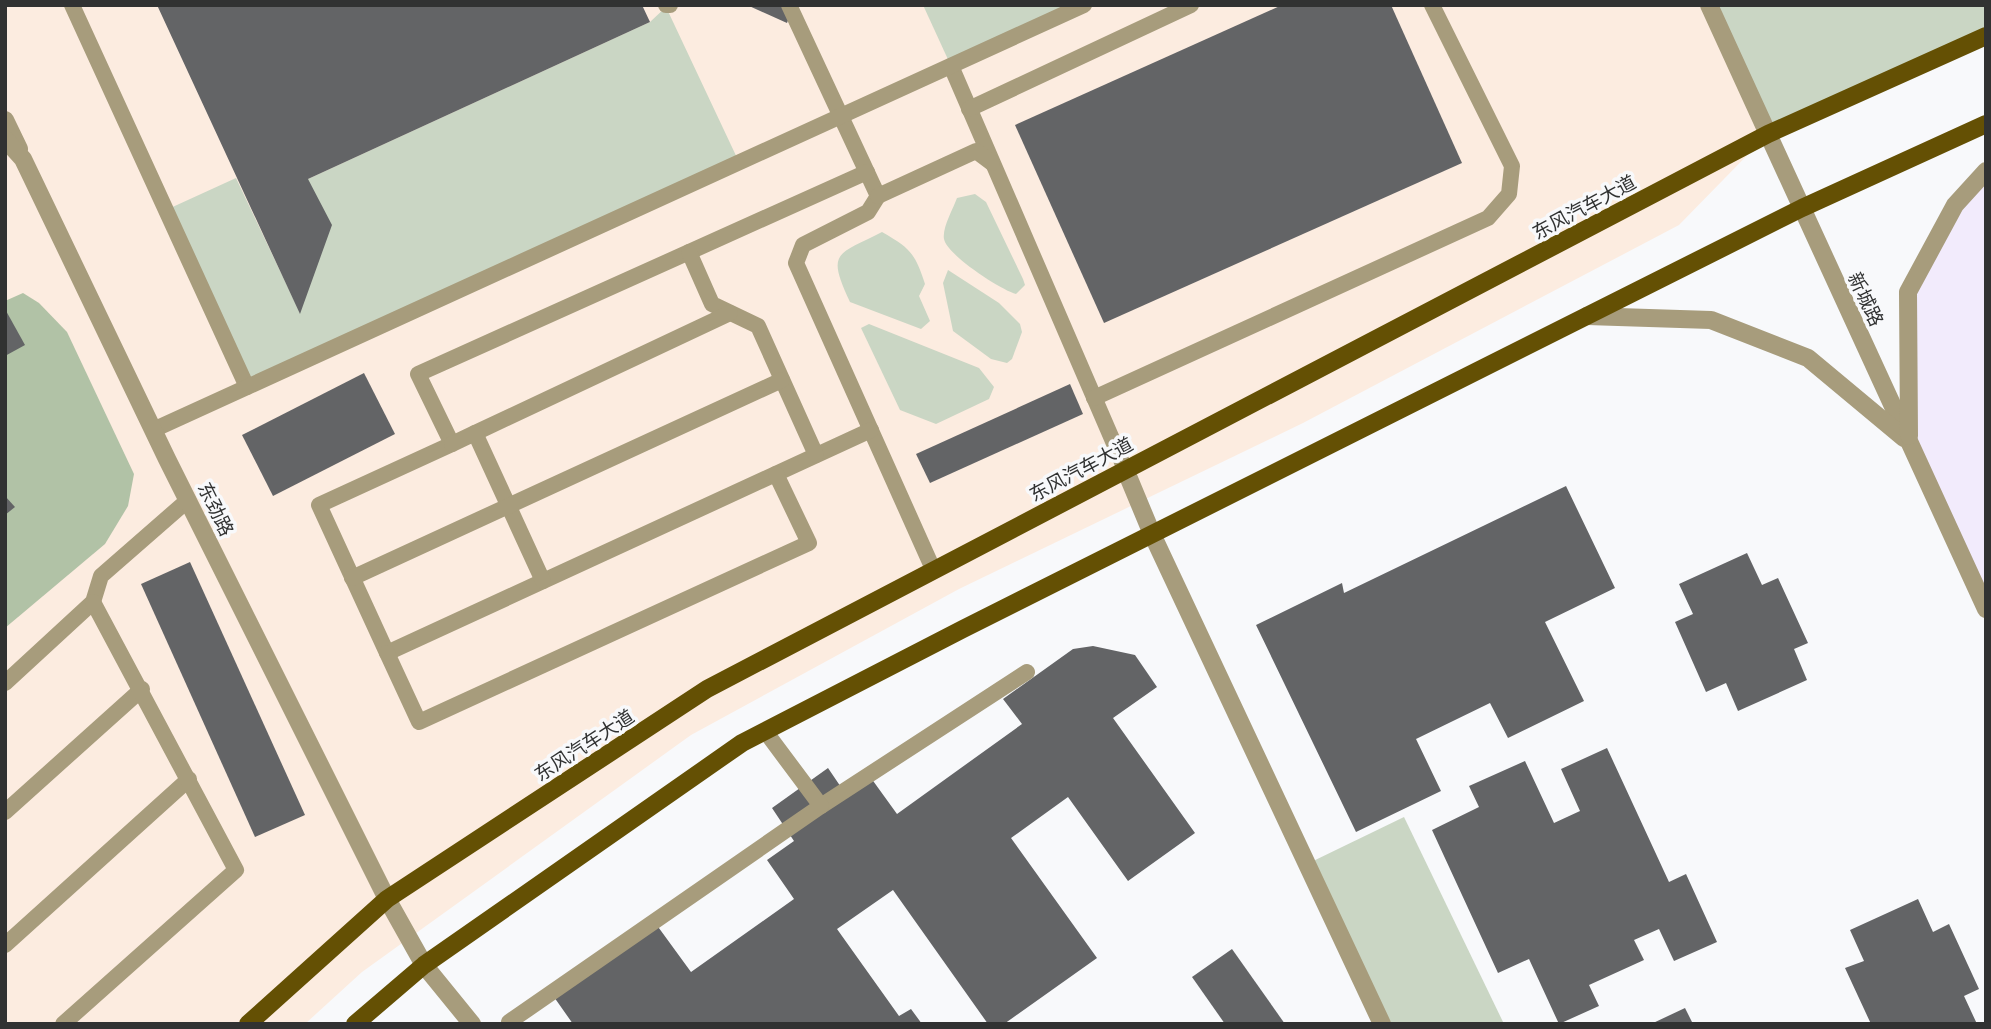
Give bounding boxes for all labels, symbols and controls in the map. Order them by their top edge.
street label: 东风汽车大道 [1528,170,1641,247]
street label: 新城路 [1840,268,1889,331]
street label: 东风汽车大道 [1025,432,1138,509]
street label: 东劲路 [190,478,239,541]
street label: 东风汽车大道 [530,704,640,789]

